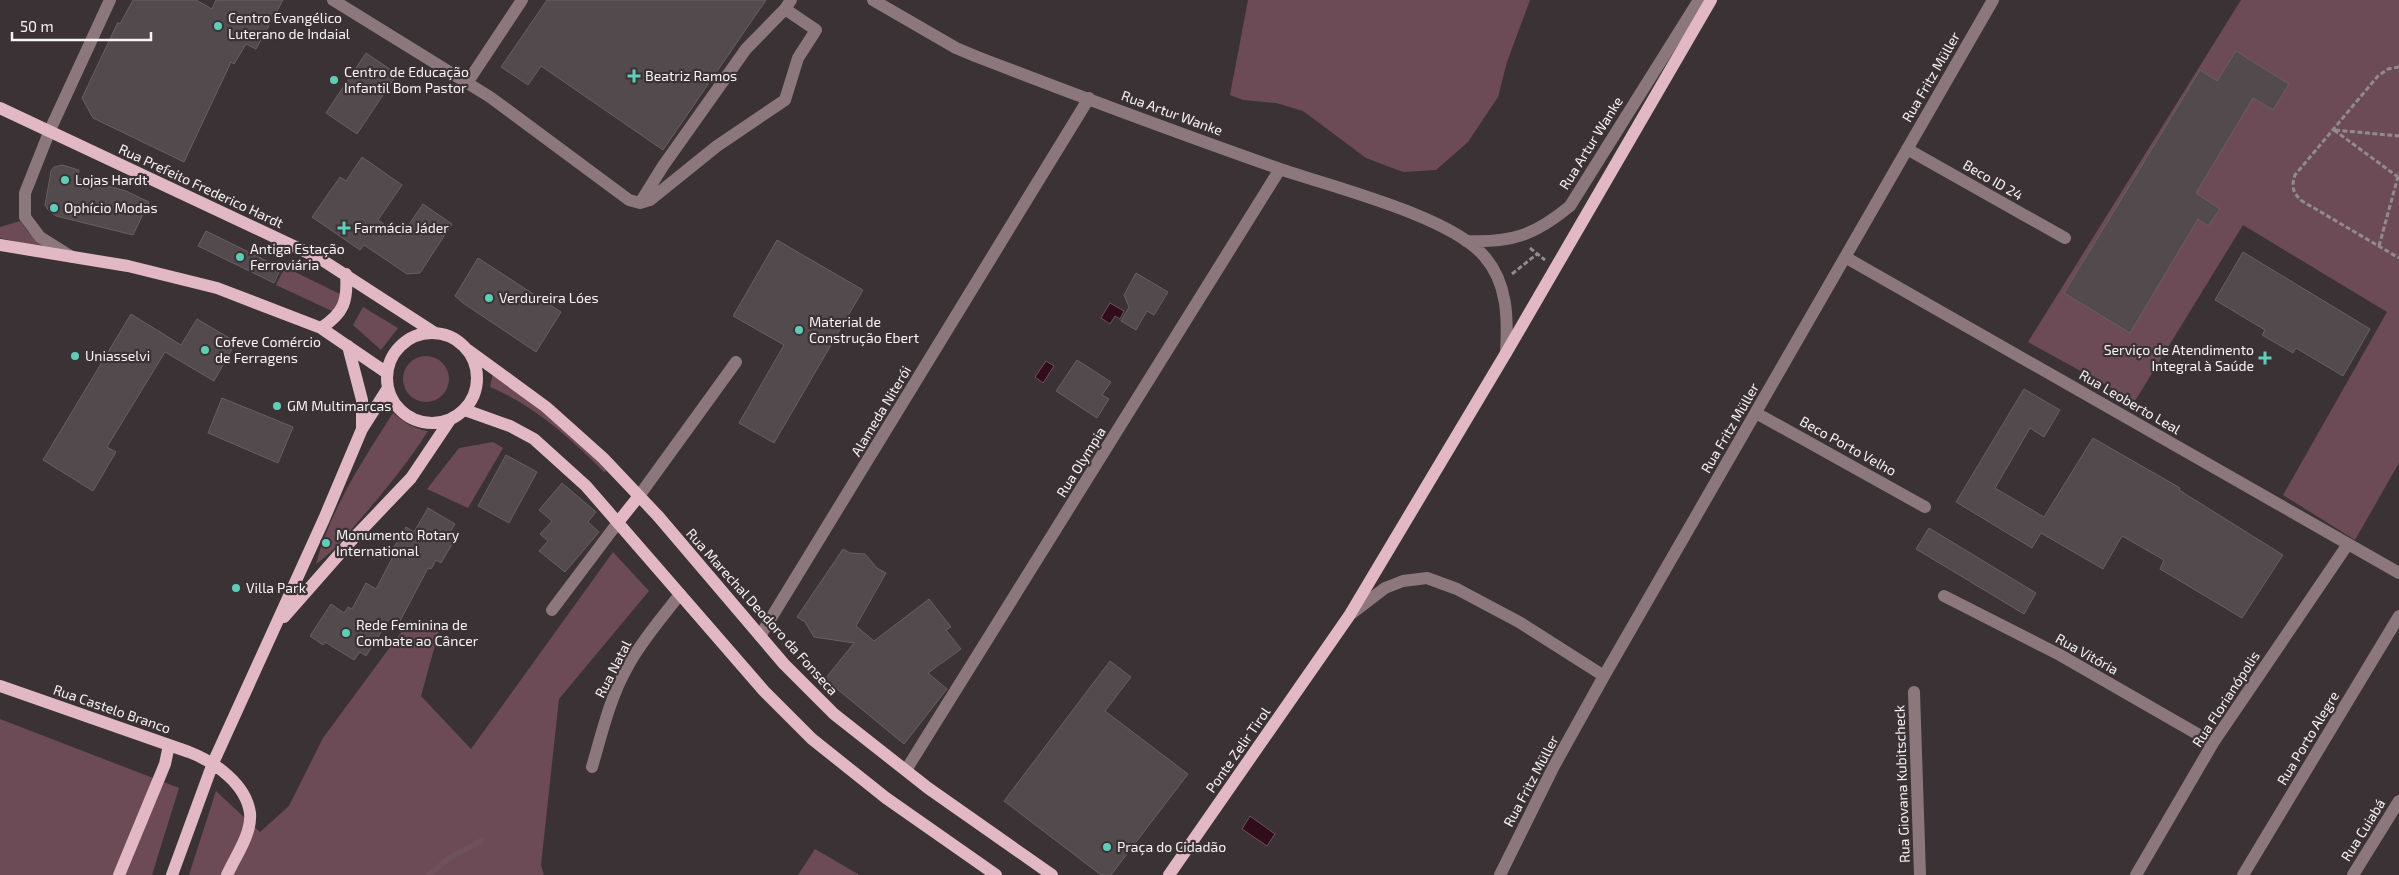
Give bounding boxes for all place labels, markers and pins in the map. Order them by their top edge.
place label: Centro Evangélico Luterano de Indaial [228,9,351,42]
marker: Centro Evangélico Luterano de Indaial [212,20,224,32]
place label: Centro de Educação Infantil Bom Pastor [344,63,469,96]
place label: Beatriz Ramos [645,67,737,84]
marker: Beatriz Ramos [627,69,641,83]
marker: Centro de Educação Infantil Bom Pastor [328,74,340,86]
place label: Lojas Hardt [75,171,147,188]
marker: Lojas Hardt [59,174,71,186]
place label: Ophício Modas [64,199,158,216]
marker: Ophício Modas [48,202,60,214]
place label: Farmácia Jáder [354,219,449,236]
marker: Farmácia Jáder [338,222,350,234]
place label: Antiga Estação Ferroviária [250,240,345,273]
marker: Antiga Estação Ferroviária [234,251,246,263]
place label: Verdureira Lóes [499,289,599,306]
marker: Verdureira Lóes [483,292,495,304]
place label: Material de Construção Ebert [809,313,919,347]
marker: Material de Construção Ebert [793,324,805,336]
place label: Cofeve Comércio de Ferragens [215,333,321,366]
place label: Serviço de Atendimento Integral à Saúde [2104,341,2254,374]
marker: Cofeve Comércio de Ferragens [199,344,211,356]
place label: Uniasselvi [85,347,150,364]
marker: Uniasselvi [69,350,81,362]
marker: Serviço de Atendimento Integral à Saúde [2258,351,2272,365]
place label: GM Multimarcas [287,397,391,414]
marker: GM Multimarcas [271,400,283,412]
place label: Monumento Rotary International [336,526,460,559]
marker: Monumento Rotary International [320,537,332,549]
place label: Villa Park [246,579,306,596]
marker: Villa Park [230,582,242,594]
place label: Rede Feminina de Combate ao Câncer [356,616,479,649]
marker: Rede Feminina de Combate ao Câncer [340,627,352,639]
place label: Praça do Cidadão [1117,838,1226,856]
marker: Praça do Cidadão [1101,841,1113,853]

